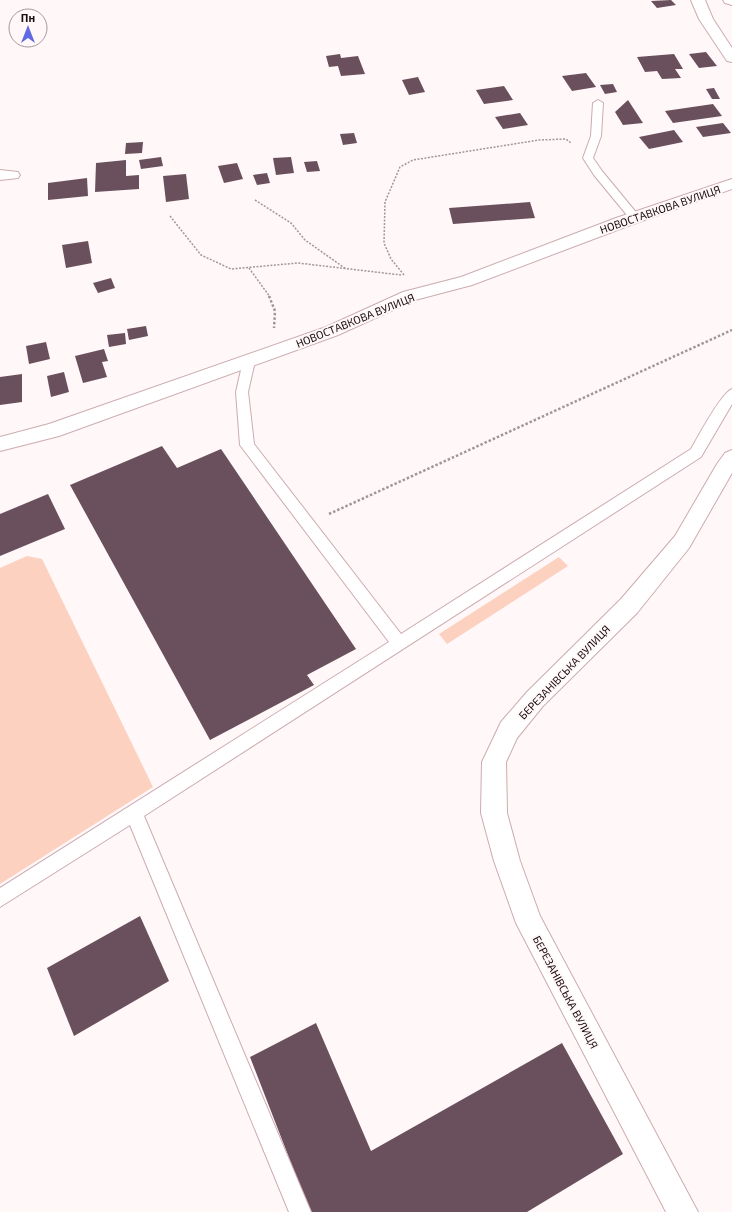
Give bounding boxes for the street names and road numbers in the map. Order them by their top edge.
street label: НОВОСТАВКОВА ВУЛИЦЯ [598,182,722,236]
street label: НОВОСТАВКОВА ВУЛИЦЯ [294,290,416,350]
street label: БЕРЕЗАНІВСЬКА ВУЛИЦЯ [516,622,612,722]
street label: БЕРЕЗАНІВСЬКА ВУЛИЦЯ [531,933,601,1051]

